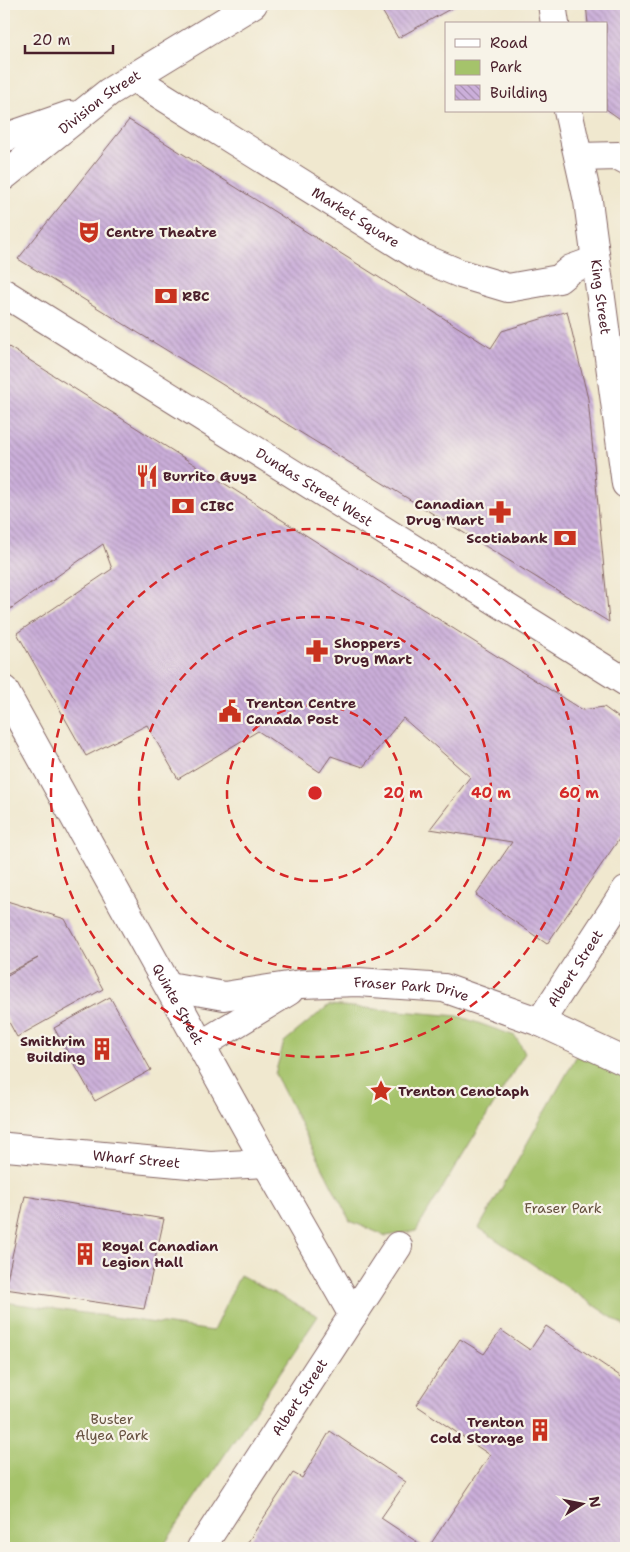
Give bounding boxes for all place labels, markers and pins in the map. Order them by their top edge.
theatre icon: Centre Theatre [76,219,102,245]
place label: Centre Theatre [106,223,217,241]
bank icon: RBC [153,283,179,309]
place label: RBC [182,287,210,305]
restaurant icon: Burrito Guyz [134,463,160,489]
place label: Burrito Guyz [163,467,257,485]
bank icon: CIBC [170,493,196,519]
place label: Canadian Drug Mart [406,495,484,529]
place label: CIBC [200,497,234,515]
pharmacy icon: Canadian Drug Mart [487,499,513,525]
bank icon: Scotiabank [552,525,578,551]
place label: Scotiabank [466,529,548,547]
place label: Shoppers Drug Mart [334,634,412,668]
pharmacy icon: Shoppers Drug Mart [304,638,330,664]
place label: Trenton Centre Canada Post [246,694,356,728]
public building icon: Trenton Centre Canada Post [217,698,243,724]
centre of rings [306,784,324,802]
place label: Smithrim Building [20,1032,85,1066]
building icon: Smithrim Building [89,1036,115,1062]
place icon: Trenton Cenotaph [368,1078,394,1104]
place label: Trenton Cenotaph [398,1082,529,1100]
place label: Royal Canadian Legion Hall [102,1237,218,1271]
building icon: Royal Canadian Legion Hall [72,1241,98,1267]
place label: Trenton Cold Storage [430,1413,524,1447]
building icon: Trenton Cold Storage [527,1417,553,1443]

